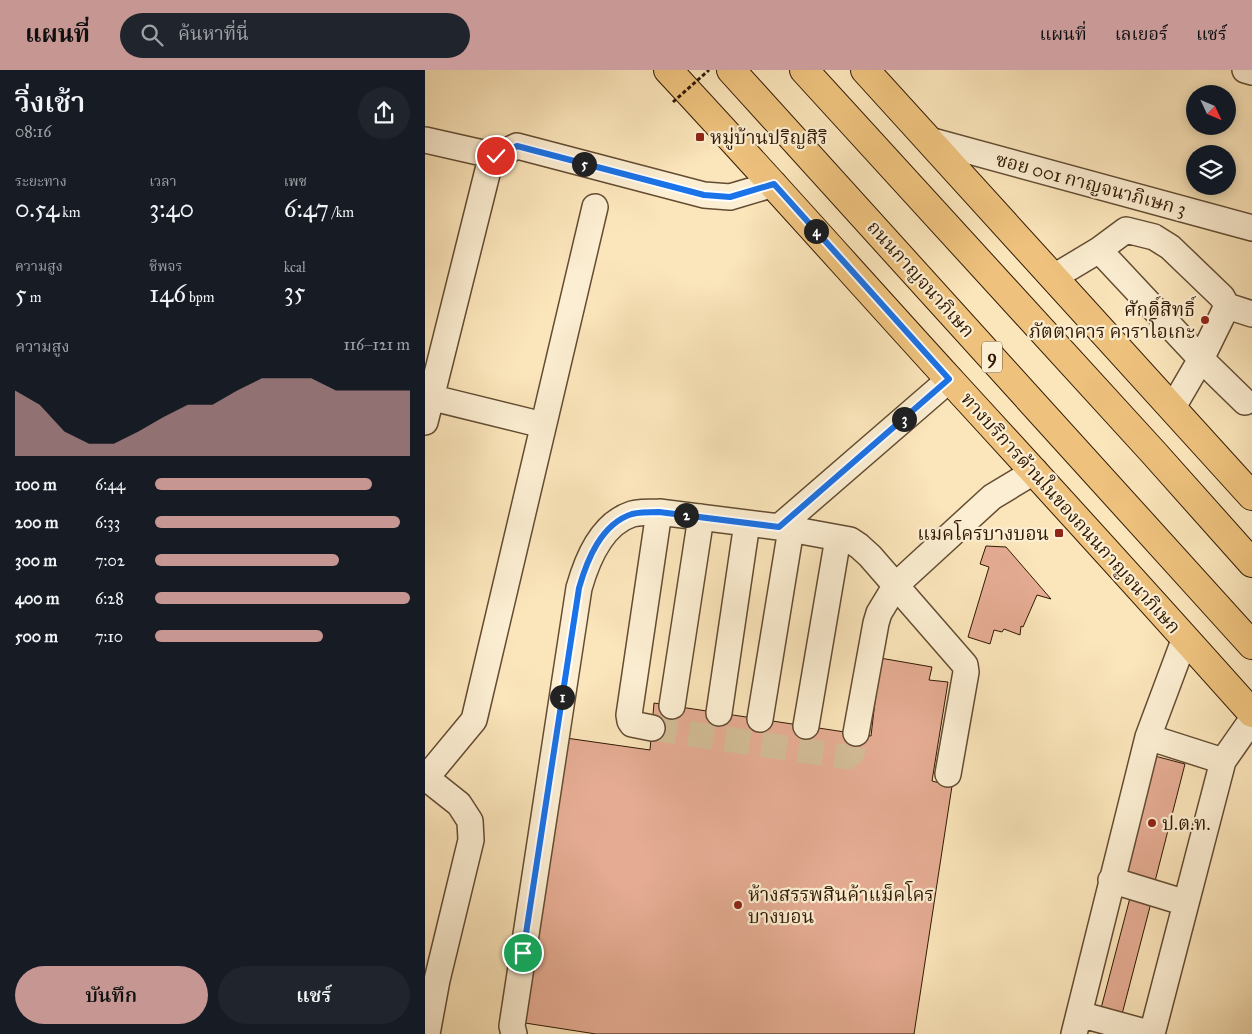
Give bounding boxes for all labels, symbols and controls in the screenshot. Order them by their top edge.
search box [120,13,470,58]
text: แผนที่ [25,19,90,49]
icon: search [138,21,166,49]
text: ค้นหาที่นี่ [178,22,249,45]
text: แผนที่ [1039,23,1087,45]
text: เลเยอร์ [1115,23,1168,45]
text: แชร์ [1196,23,1227,45]
text: วิ่งเช้า [15,85,85,120]
north arrow [1186,85,1236,135]
map controls [1186,85,1236,195]
button: share [358,87,410,139]
text: 08:16 [15,122,51,141]
place label: หมู่บ้านปริญสิริ [710,126,827,150]
marker: หมู่บ้านปริญสิริ [694,131,706,143]
pin [475,135,517,177]
icon: check [482,142,510,170]
button: layers [1186,145,1236,195]
street label: ซอย 001 กาญจนาภิเษก 3 [993,147,1189,221]
pin: 5 [571,152,597,176]
text: 5 [581,156,588,173]
text: ระยะทาง [15,173,67,190]
text: เวลา [149,173,177,190]
text: เพซ [284,173,307,190]
text: 0.54 [15,193,59,224]
text: 3:40 [149,193,194,224]
text: 6:47 [284,193,329,224]
text: km [59,204,81,221]
text: /km [329,204,354,221]
street label: ถนนกาญจนาภิเษก [862,216,980,342]
pin: 4 [803,218,829,244]
text: 4 [813,223,820,240]
text: ความสูง [15,258,63,275]
text: ชีพจร [149,258,183,275]
text: kcal [284,259,306,276]
text: 35 [284,276,305,307]
text: 5 [15,278,27,309]
text: 146 [149,278,186,309]
text: m [27,289,41,306]
text: bpm [186,289,214,306]
place label: ศักดิ์สิทธิ์ ภัตตาคาร คาราโอเกะ [1029,295,1197,343]
marker: ศักดิ์สิทธิ์ ภัตตาคาร คาราโอเกะ [1199,314,1211,326]
text: 116–121 m [343,335,410,354]
text: ความสูง [15,337,70,356]
road number: 9 [982,342,1002,372]
street label: ทางบริการด้านในของถนนกาญจนาภิเษก [956,386,1187,639]
pin: 3 [891,406,917,432]
text: 3 [902,411,907,428]
text: 100 m [15,475,57,494]
text: 6:44 [95,475,125,494]
pin: 2 [673,502,699,528]
text: 2 [683,507,690,524]
text: 200 m [15,513,58,532]
text: 6:33 [95,513,120,532]
place label: แมคโครบางบอน [917,519,1049,545]
marker: แมคโครบางบอน [1053,527,1065,539]
text: 300 m [15,551,57,570]
text: 7:02 [95,551,125,570]
text: 400 m [15,589,59,608]
text: 6:28 [95,589,124,608]
text: 500 m [15,627,58,646]
text: 7:10 [95,627,123,646]
pin: 1 [549,684,575,710]
text: 1 [560,689,565,706]
place label: ป.ต.ท. [1162,812,1210,835]
marker: ป.ต.ท. [1146,817,1158,829]
place label: ห้างสรรพสินค้าแม็คโคร บางบอน [748,880,934,928]
marker: ห้างสรรพสินค้าแม็คโคร บางบอน [732,899,744,911]
pin [502,932,544,974]
icon: arrive [509,939,537,967]
button: บันทึก [15,966,208,1024]
button: แชร์ [218,966,410,1024]

